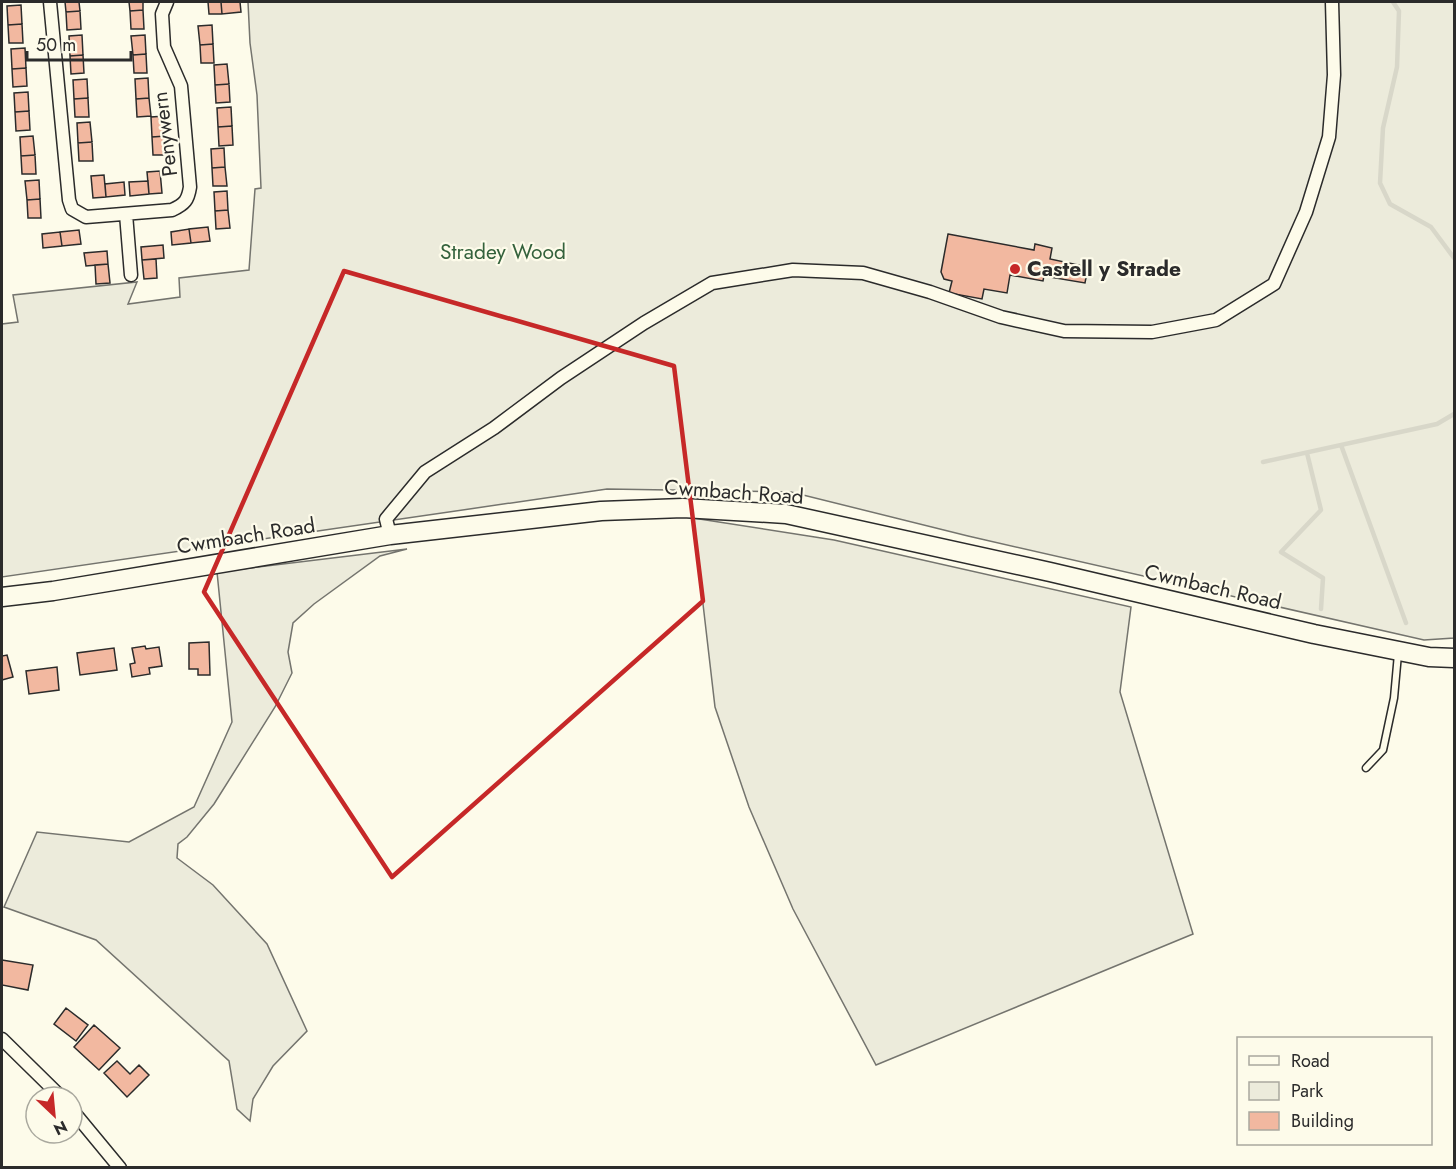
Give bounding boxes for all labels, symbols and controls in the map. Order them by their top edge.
scale bar [27,24,130,62]
text: 50 m [36,32,76,58]
street label: Penywern [145,90,185,178]
park label: Stradey Wood [440,237,566,267]
place label: Castell y Strade [1027,254,1181,284]
marker: Castell y Strade [1008,262,1022,276]
street label: Cwmbach Road [663,472,805,512]
street label: Cwmbach Road [175,510,317,562]
street label: Cwmbach Road [1142,557,1284,617]
legend [1237,1037,1432,1145]
text: Road [1291,1048,1330,1074]
text: Park [1291,1078,1323,1104]
north arrow [24,1085,84,1145]
text: Building [1291,1108,1354,1134]
text: N [50,1115,71,1141]

